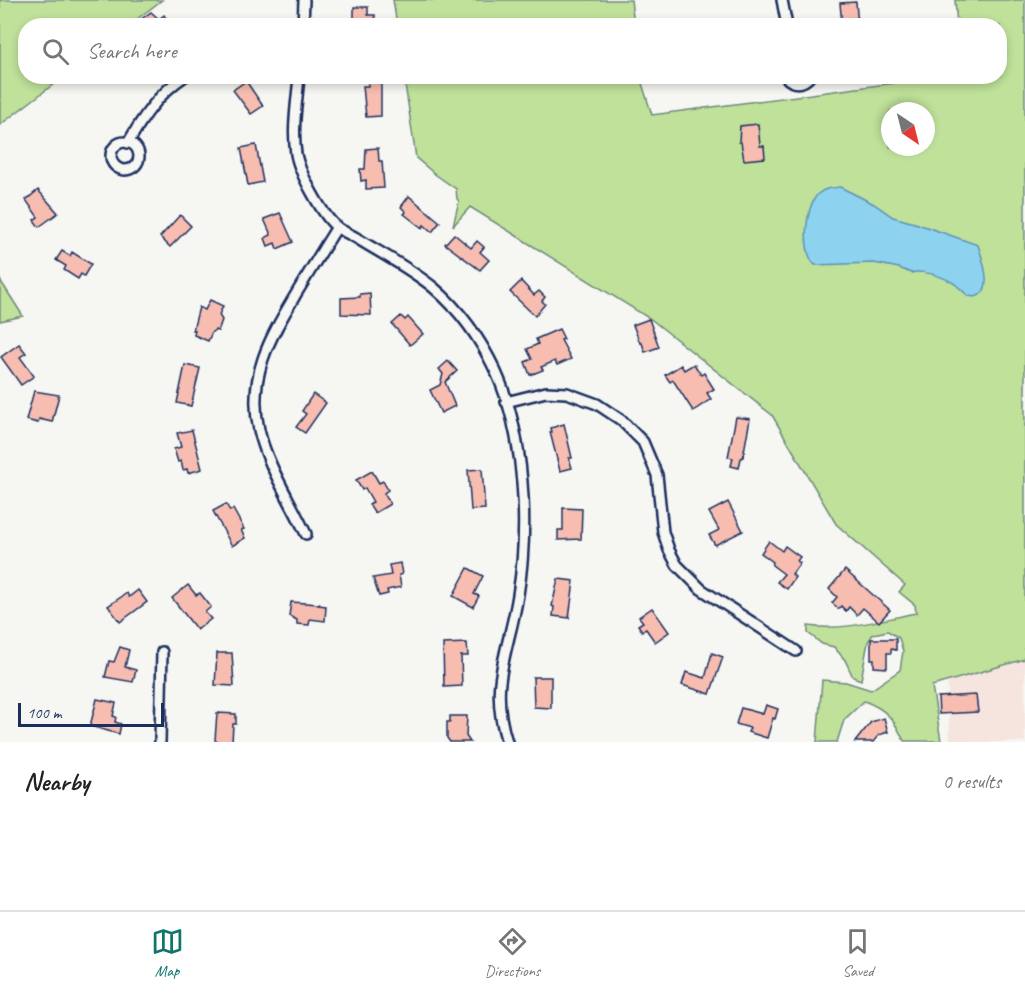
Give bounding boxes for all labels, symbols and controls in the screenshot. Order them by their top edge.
search box [18,18,1007,84]
icon: search [39,35,72,68]
text: Search here [87,37,177,65]
north arrow [881,102,935,156]
scale bar [18,700,164,728]
text: 100 m [27,703,61,723]
text: Nearby [24,765,89,798]
text: 0 results [942,769,1001,794]
tab: Map [151,925,184,981]
tab: Directions [485,925,540,981]
tab: Saved [841,925,874,981]

